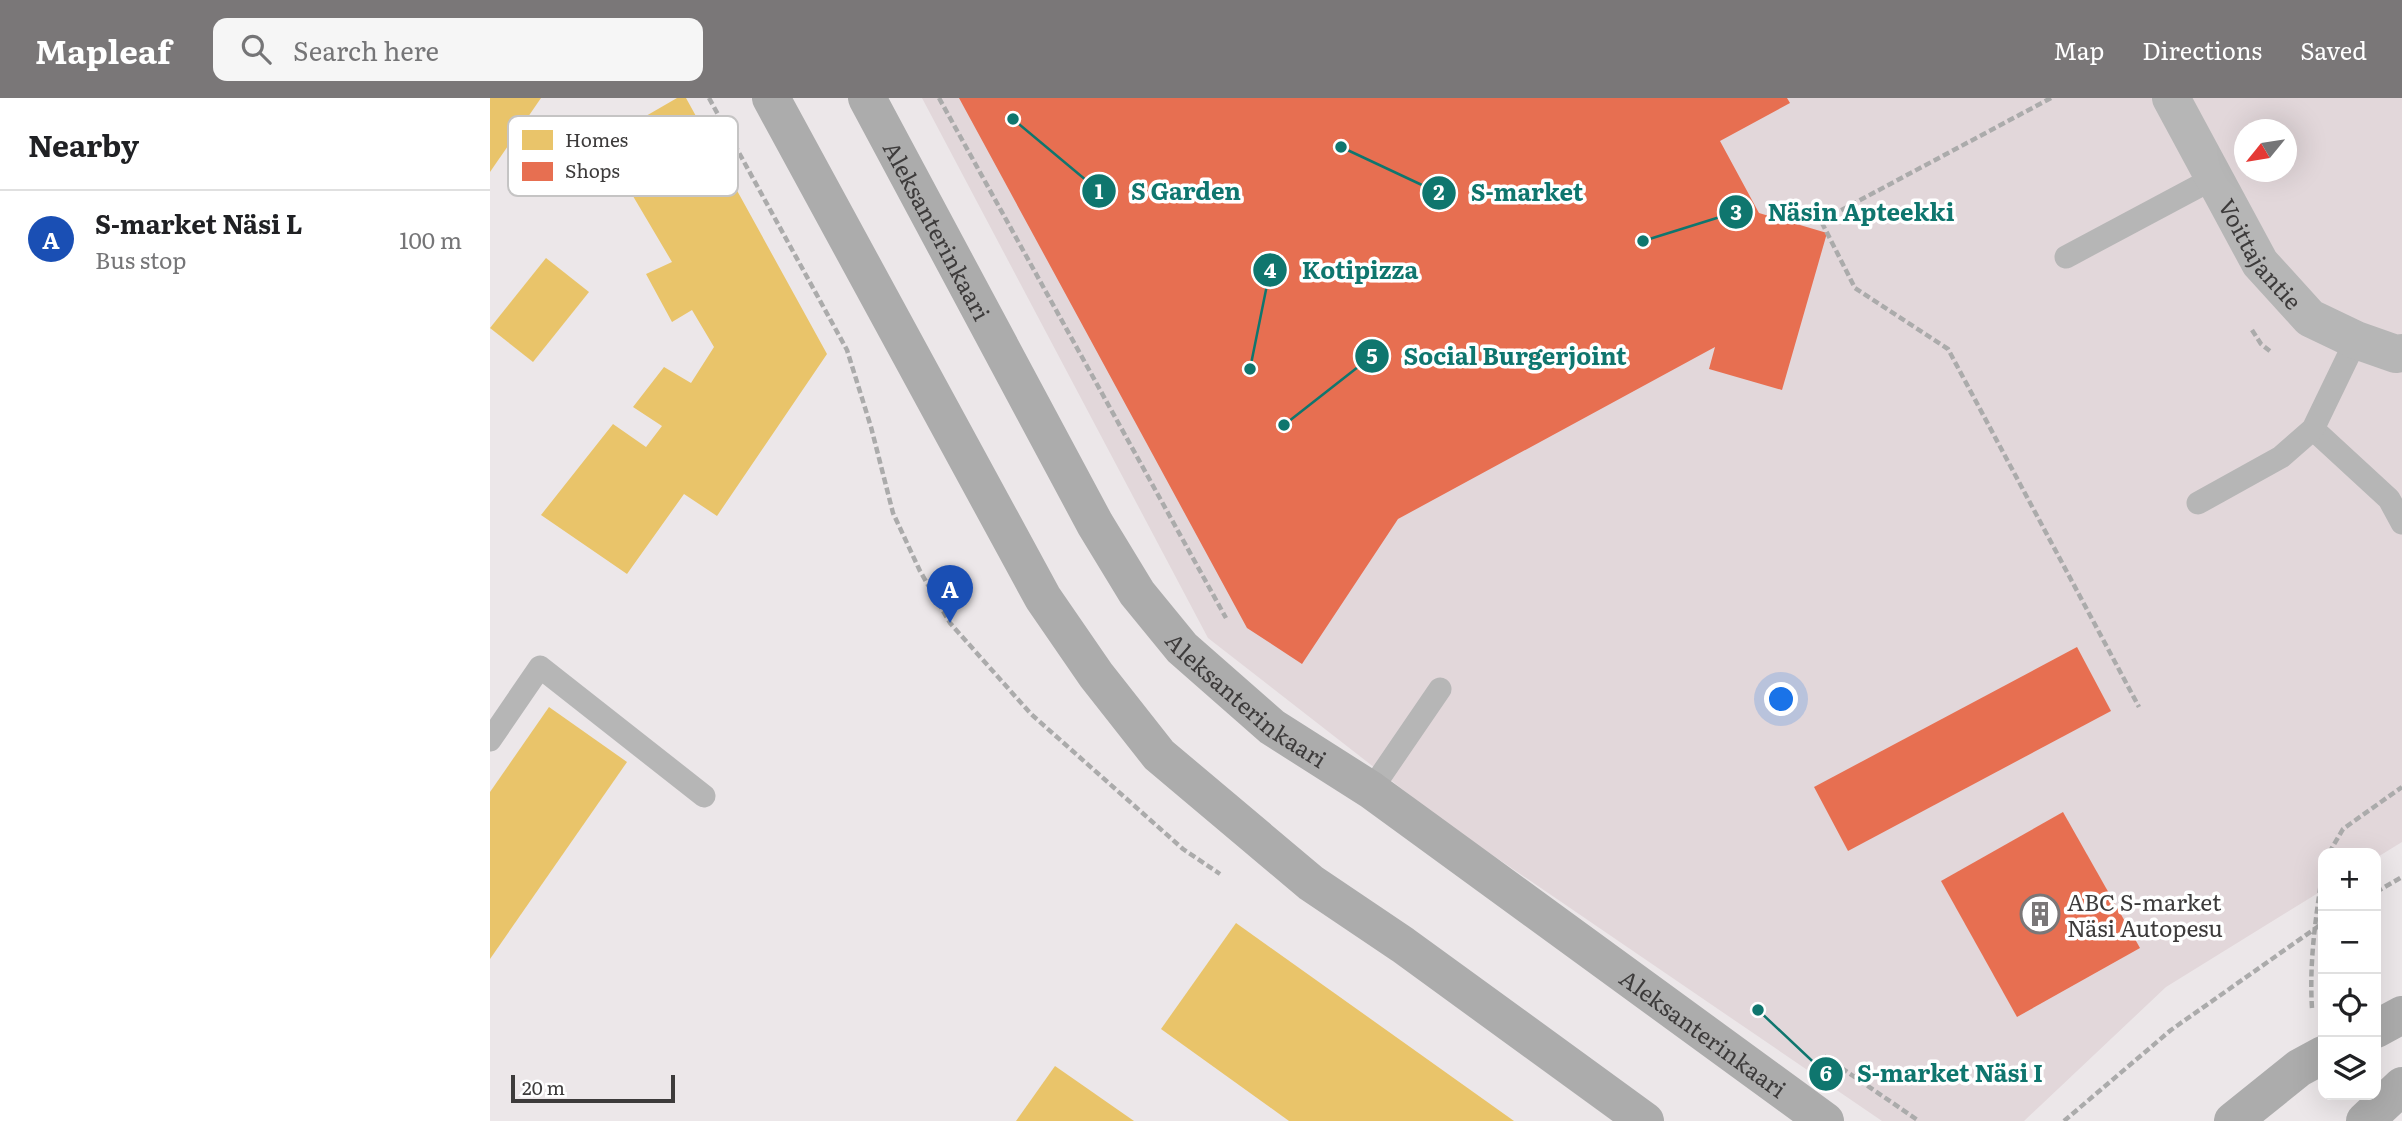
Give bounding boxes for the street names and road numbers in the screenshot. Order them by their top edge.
street label: Aleksanterinkaari [876,135,1000,326]
street label: Voittajantie [2211,192,2311,316]
street label: Aleksanterinkaari [1158,624,1334,775]
street label: Aleksanterinkaari [1613,960,1794,1105]

